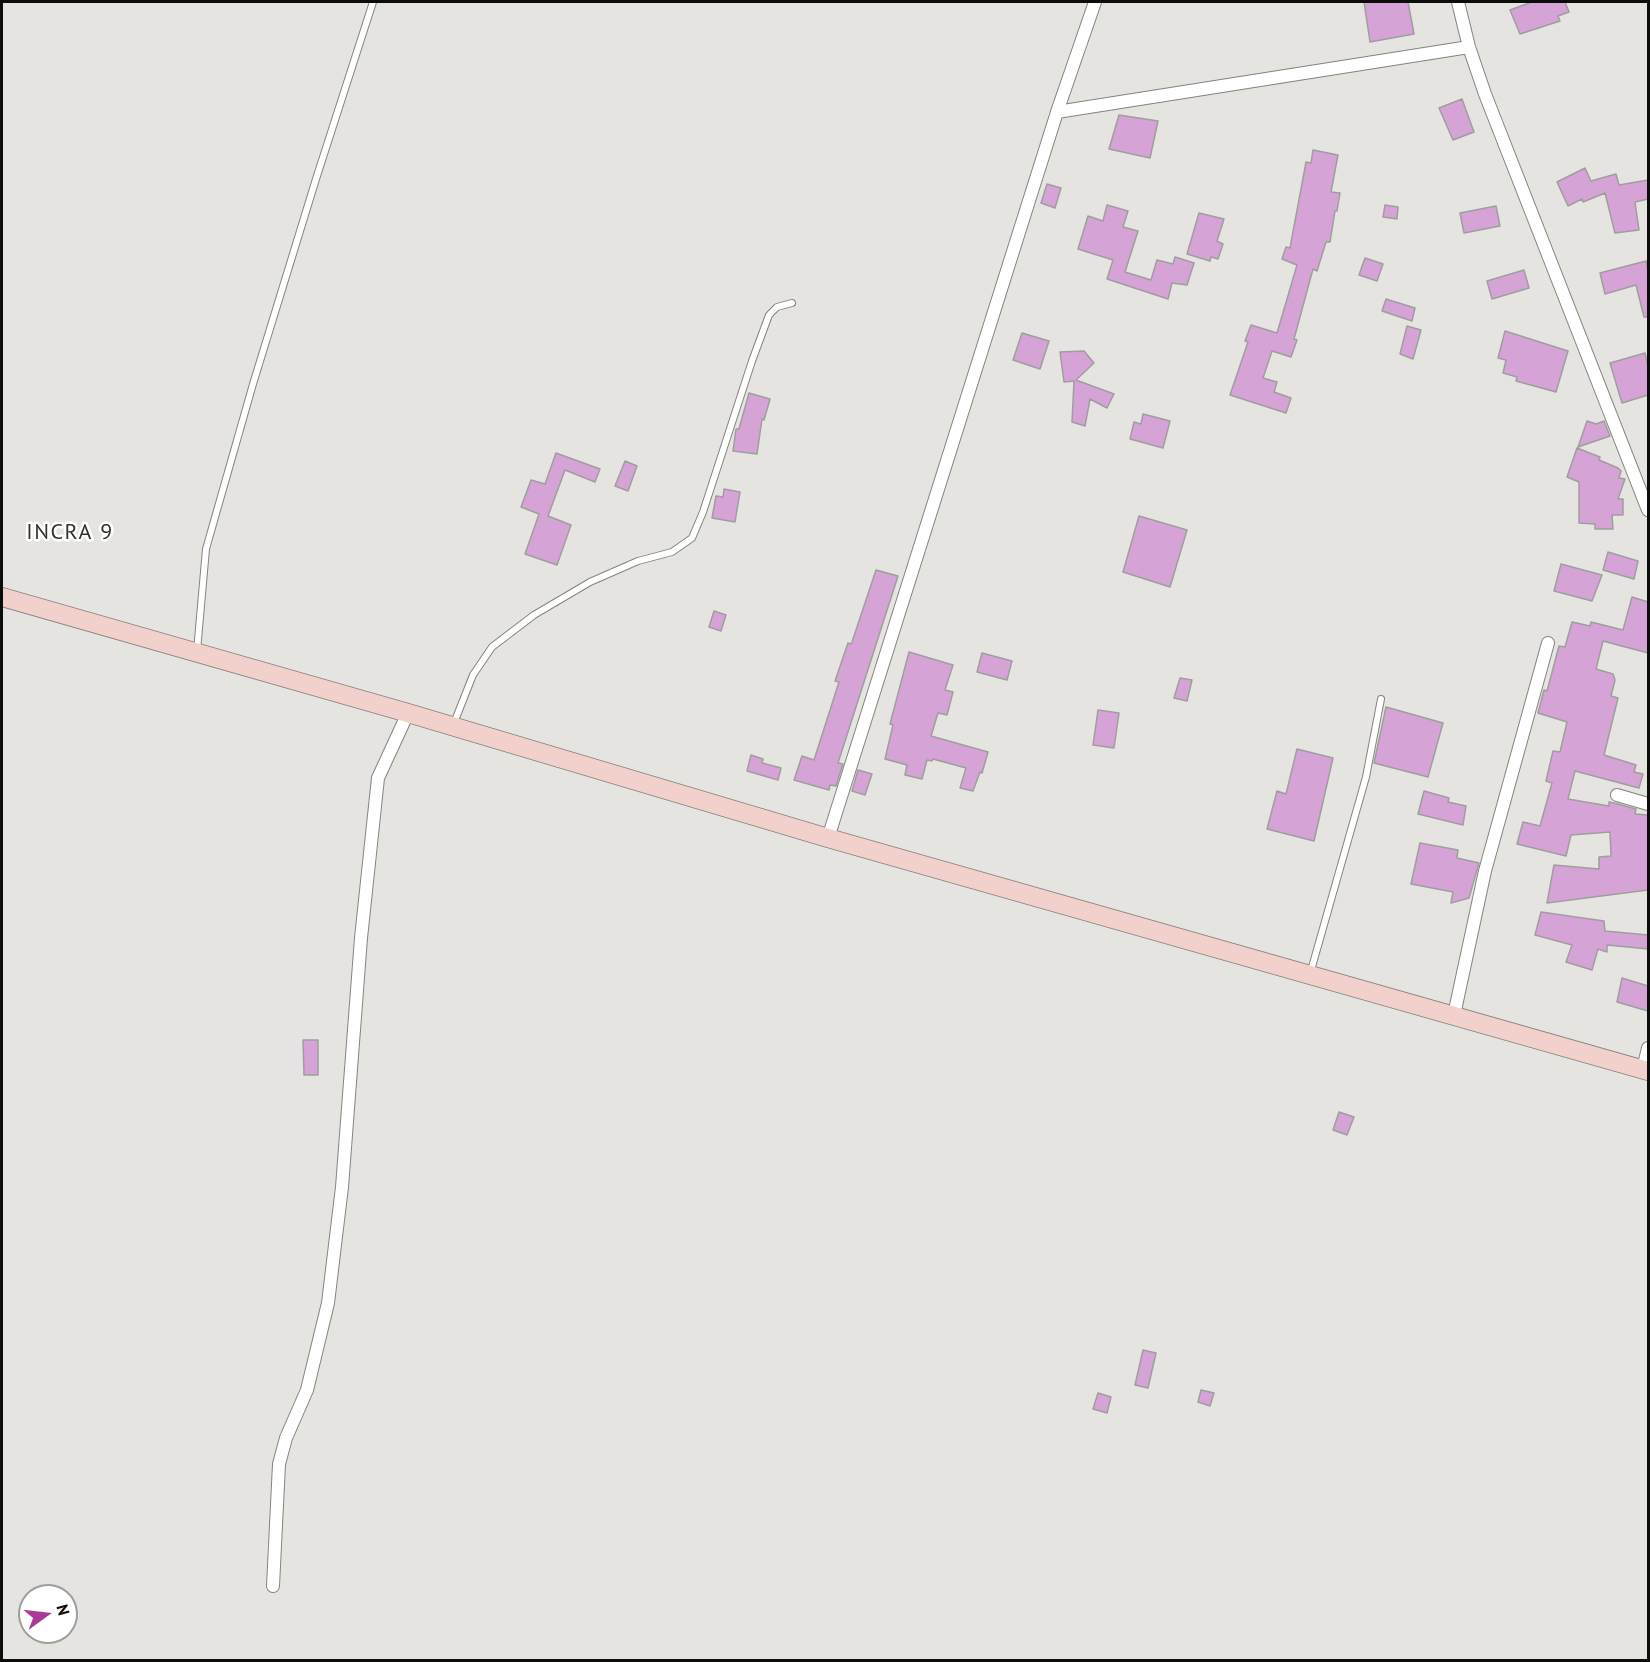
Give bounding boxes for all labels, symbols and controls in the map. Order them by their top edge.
district label: INCRA 9 [26,520,114,546]
north arrow [18,1584,78,1644]
text: N [52,1602,74,1618]

